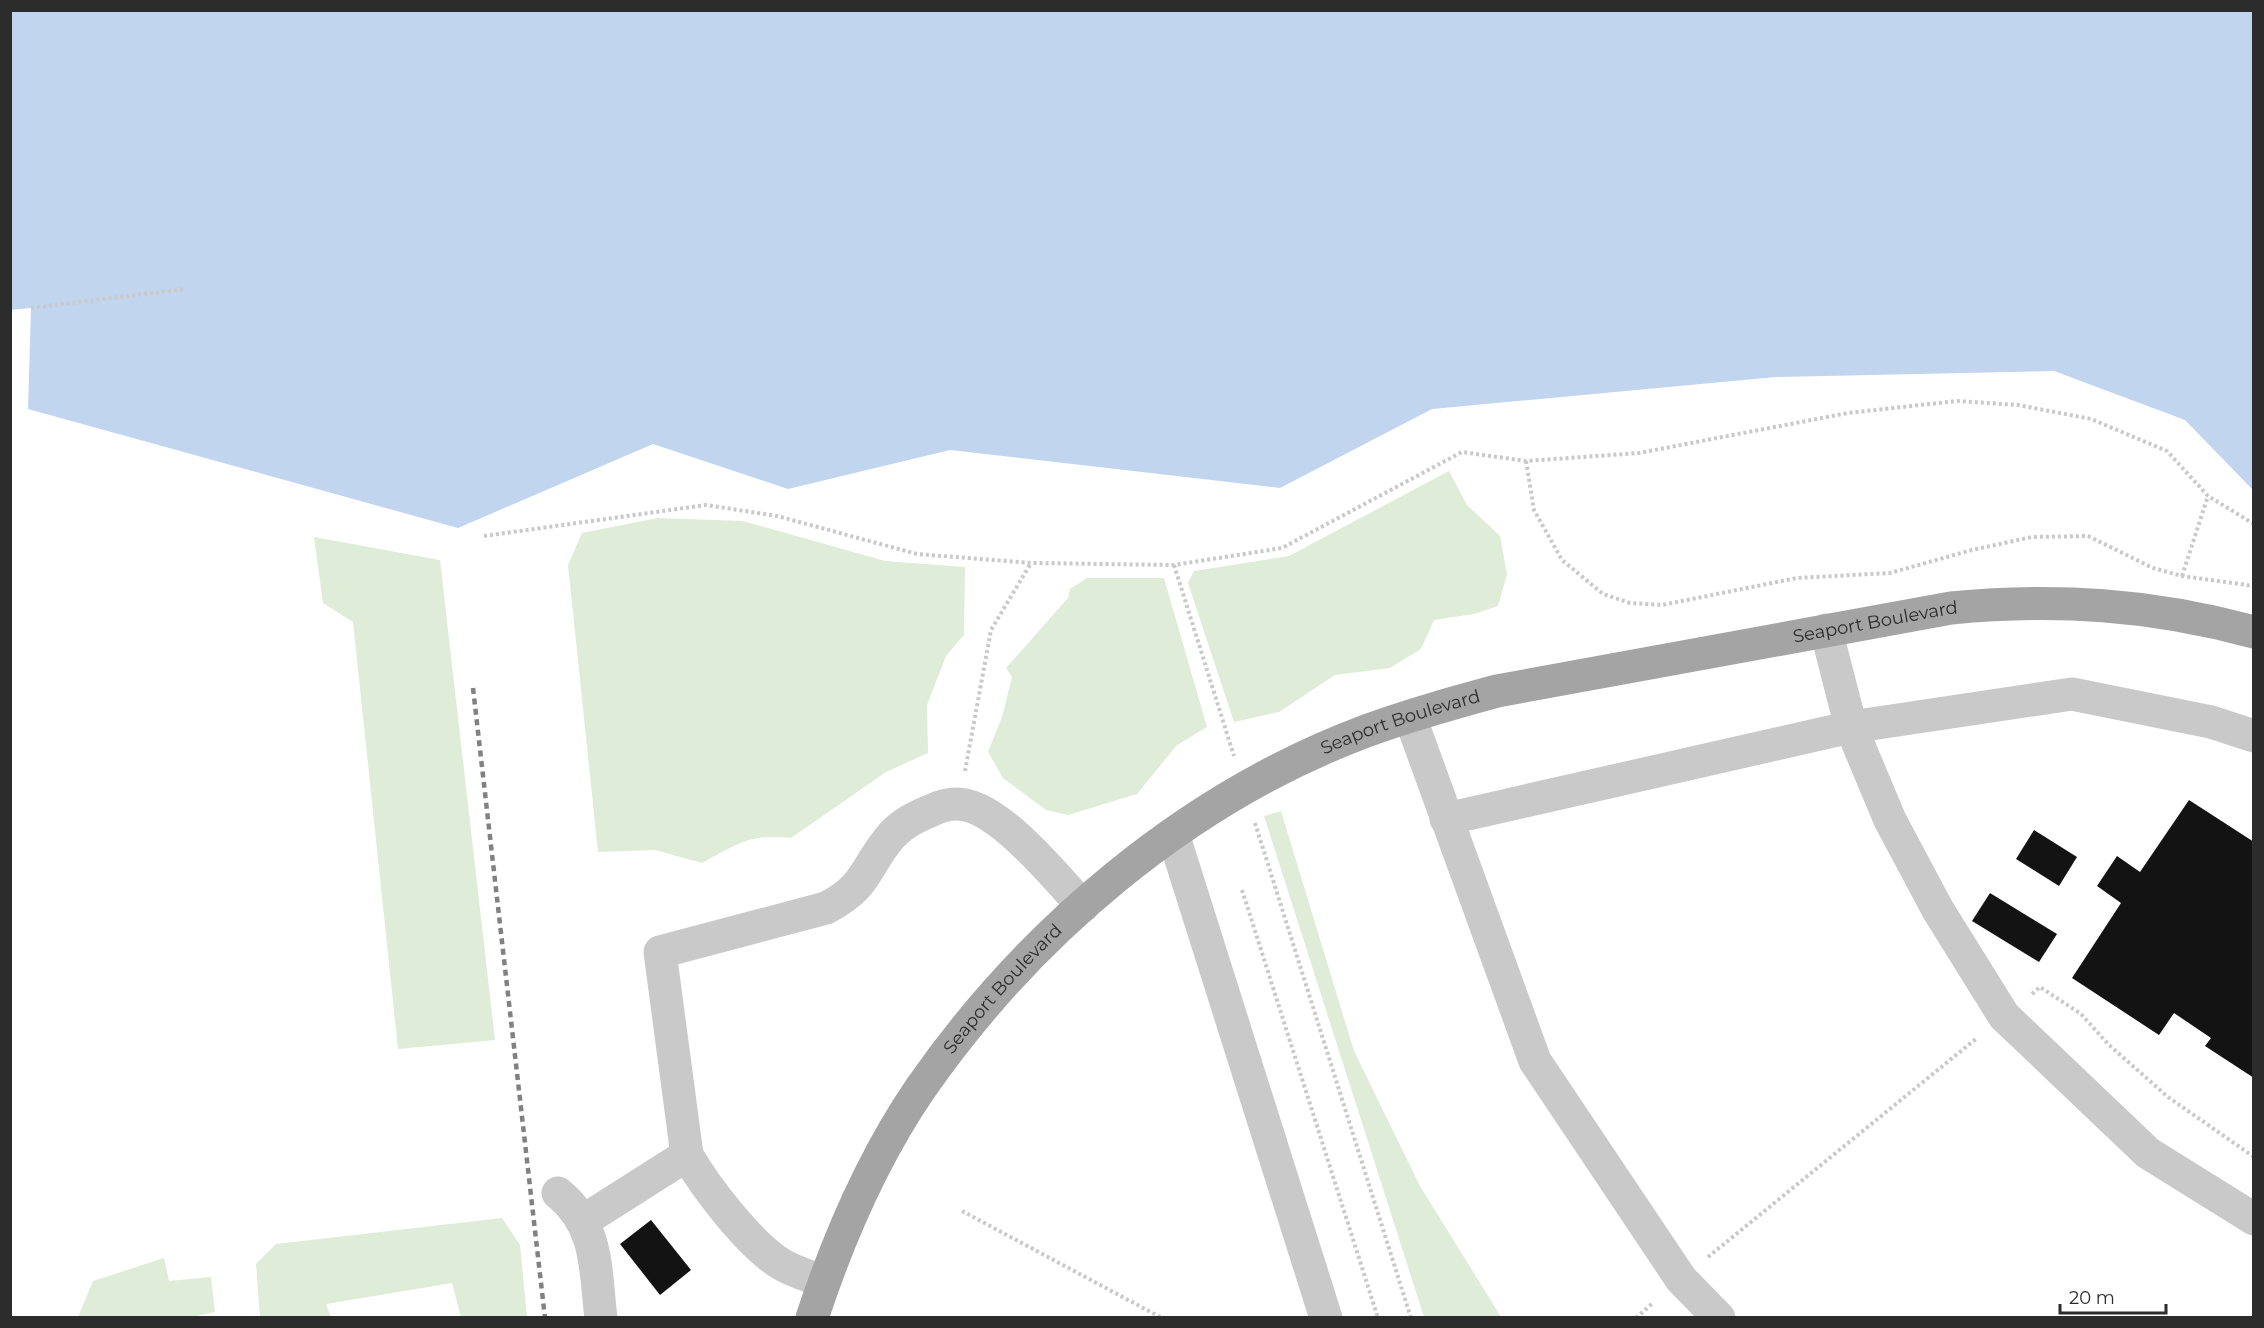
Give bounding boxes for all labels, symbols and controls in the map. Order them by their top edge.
street label: Seaport Boulevard [1791,596,1959,648]
street label: Seaport Boulevard [1317,685,1483,759]
street label: Seaport Boulevard [939,919,1066,1058]
scale bar [2060,1277,2166,1315]
text: 20 m [2069,1287,2115,1309]

